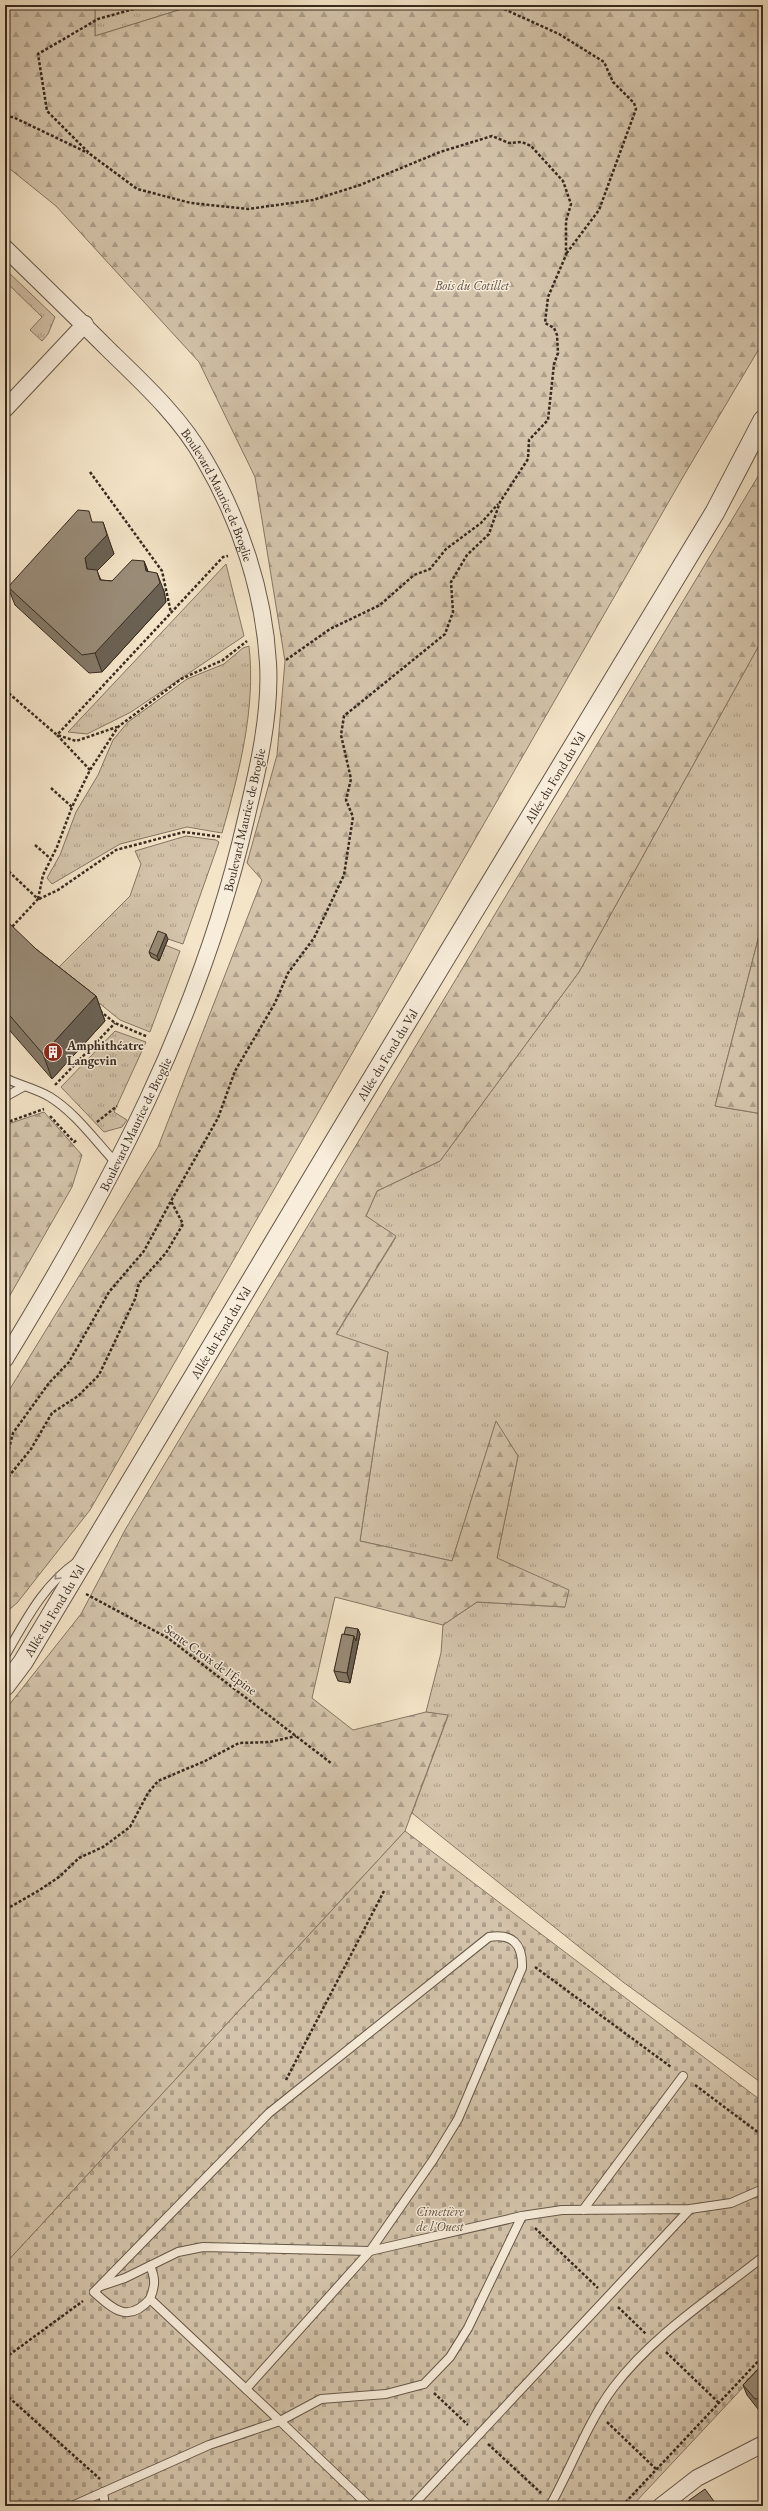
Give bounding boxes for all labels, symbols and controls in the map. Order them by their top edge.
park label: Bois du Cotillet [434,277,510,294]
street label: Boulevard Maurice de Broglie [177,425,257,564]
street label: Allée du Fond du Val [520,729,589,828]
street label: Boulevard Maurice de Broglie [220,747,269,894]
street label: Allée du Fond du Val [352,1006,422,1105]
place label: Amphithéatre Langevin [66,1037,144,1069]
building icon: Amphithéatre Langevin [42,1041,64,1063]
street label: Boulevard Maurice de Broglie [96,1055,175,1194]
street label: Allée du Fond du Val [186,1284,255,1383]
street label: Allée du Fond du Val [20,1562,88,1661]
one-way arrow [54,1572,62,1580]
street label: Sente Croix de l'Épine [161,1620,260,1699]
park label: Cimetière de l'Ouest [416,2203,465,2235]

